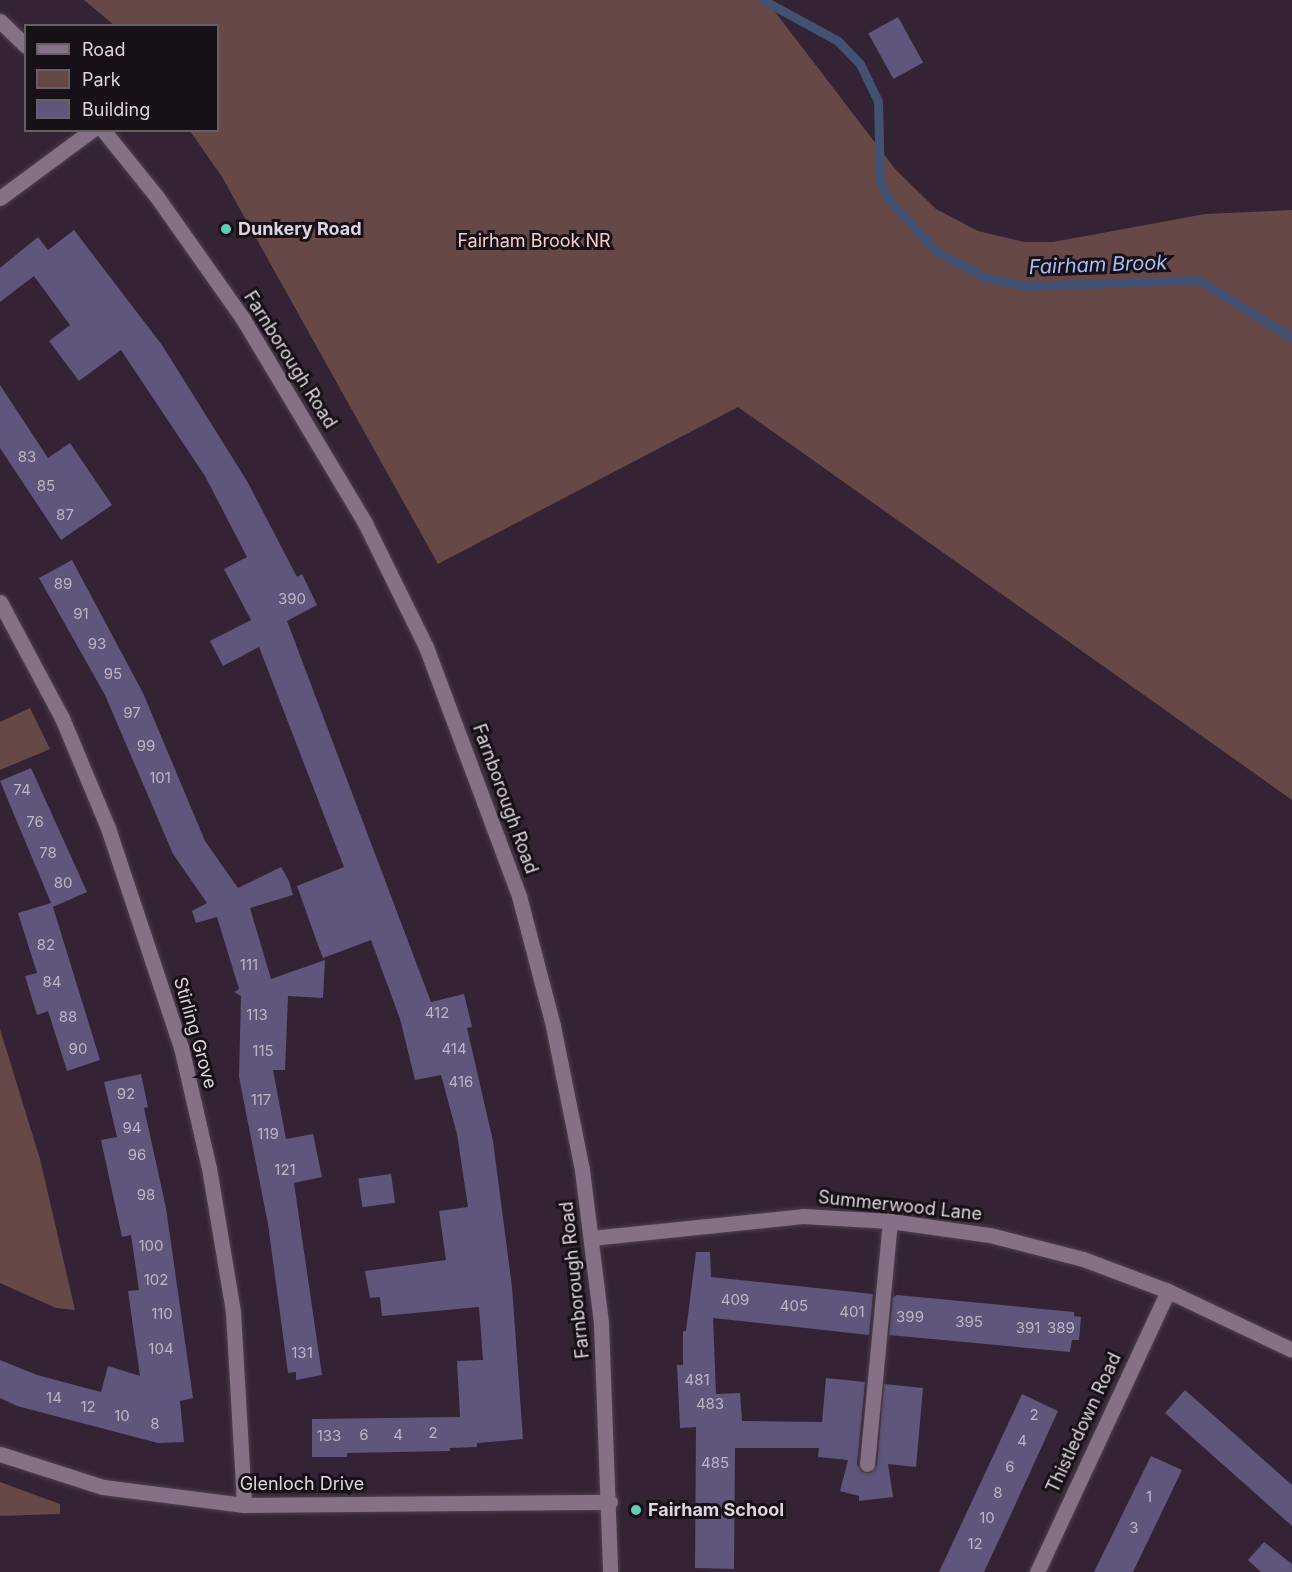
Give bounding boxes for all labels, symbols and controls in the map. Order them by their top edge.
legend [24,24,219,132]
text: Road [82,39,125,60]
text: Park [82,69,121,90]
text: Building [82,99,150,120]
place label: Dunkery Road [238,218,361,240]
marker: Dunkery Road [219,222,233,236]
park label: Fairham Brook NR [457,230,611,252]
water label: Fairham Brook [1028,251,1168,279]
street label: Farnborough Road [239,287,341,433]
house number: 83 [18,448,36,466]
house number: 85 [37,477,55,495]
house number: 87 [56,506,74,524]
house number: 89 [54,575,72,593]
house number: 390 [278,590,306,608]
house number: 91 [73,605,89,623]
house number: 93 [88,635,106,653]
house number: 95 [104,665,122,683]
house number: 97 [123,704,141,722]
street label: Farnborough Road [468,721,542,877]
house number: 99 [137,737,155,755]
house number: 101 [149,769,171,787]
house number: 74 [13,781,31,799]
house number: 76 [26,813,44,831]
house number: 78 [39,844,57,862]
house number: 80 [54,874,72,892]
house number: 82 [37,936,55,954]
house number: 111 [240,956,258,974]
house number: 84 [43,973,61,991]
street label: Stirling Grove [169,975,221,1091]
house number: 412 [425,1004,449,1022]
house number: 113 [246,1006,268,1024]
house number: 88 [59,1008,77,1026]
house number: 90 [69,1040,87,1058]
house number: 414 [441,1040,467,1058]
house number: 115 [252,1042,274,1060]
house number: 416 [449,1073,473,1091]
house number: 92 [117,1085,135,1103]
house number: 117 [251,1091,271,1109]
house number: 94 [123,1119,141,1137]
house number: 119 [257,1125,279,1143]
house number: 96 [128,1146,146,1164]
house number: 121 [274,1161,296,1179]
house number: 98 [137,1186,155,1204]
street label: Summerwood Lane [817,1187,983,1225]
street label: Farnborough Road [556,1200,594,1360]
house number: 100 [138,1237,164,1255]
house number: 102 [144,1271,168,1289]
house number: 409 [721,1291,749,1309]
house number: 405 [780,1297,808,1315]
house number: 401 [839,1303,865,1321]
house number: 110 [151,1305,173,1323]
house number: 399 [896,1308,924,1326]
house number: 395 [955,1313,983,1331]
house number: 391 [1016,1319,1040,1337]
house number: 389 [1047,1319,1075,1337]
house number: 104 [148,1340,174,1358]
house number: 131 [291,1344,313,1362]
street label: Thistledown Road [1042,1349,1126,1497]
house number: 481 [684,1371,710,1389]
house number: 14 [46,1389,62,1407]
house number: 483 [696,1395,724,1413]
house number: 12 [80,1398,96,1416]
house number: 2 [1029,1406,1039,1424]
house number: 10 [114,1407,130,1425]
house number: 8 [150,1415,160,1433]
house number: 2 [428,1424,438,1442]
house number: 6 [359,1426,369,1444]
house number: 4 [393,1426,403,1444]
house number: 133 [317,1427,341,1445]
house number: 4 [1017,1432,1027,1450]
house number: 485 [701,1454,729,1472]
house number: 6 [1005,1458,1015,1476]
street label: Glenloch Drive [240,1473,364,1495]
house number: 8 [993,1484,1003,1502]
house number: 1 [1146,1488,1152,1506]
place label: Fairham School [648,1499,784,1521]
marker: Fairham School [629,1503,643,1517]
house number: 10 [979,1509,995,1527]
house number: 3 [1129,1519,1139,1537]
house number: 12 [967,1535,983,1553]

